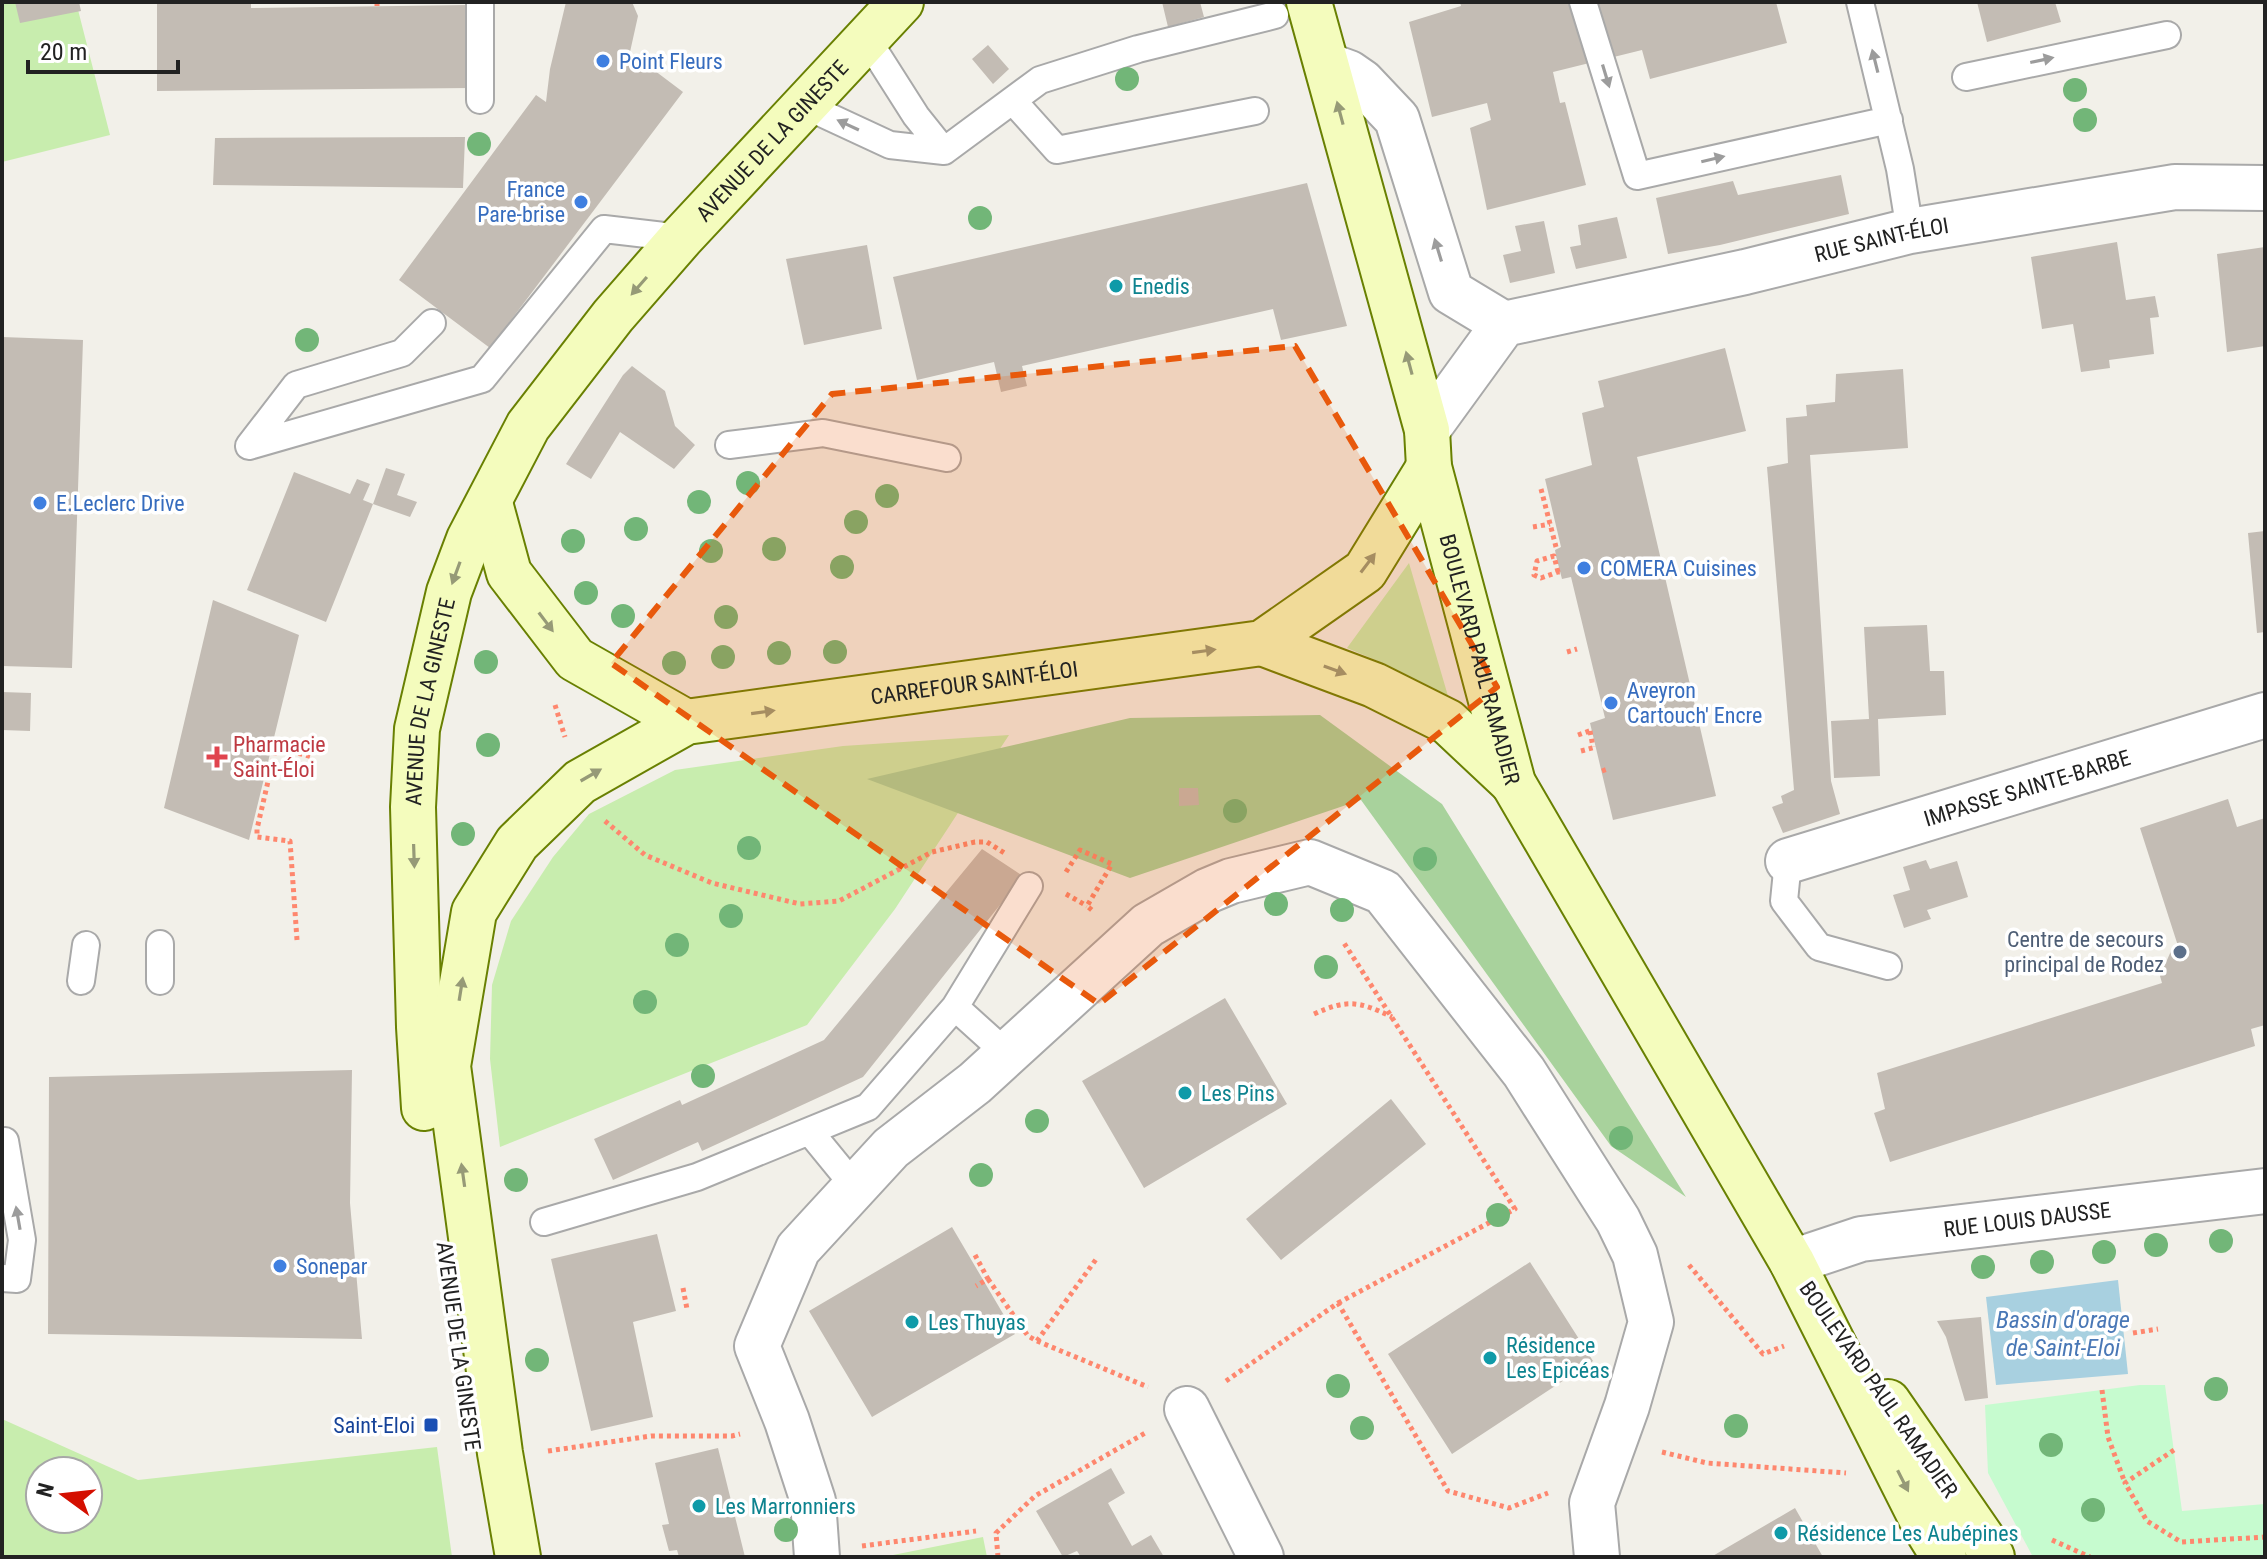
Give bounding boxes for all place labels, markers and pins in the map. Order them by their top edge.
place label: Point Fleurs [619,49,723,74]
marker: Point Fleurs [594,52,612,70]
place label: France Pare-brise [477,177,565,227]
marker: France Pare-brise [572,193,590,211]
place label: Enedis [1132,274,1190,299]
marker: Enedis [1107,277,1125,295]
place label: E.Leclerc Drive [56,491,185,516]
marker: E.Leclerc Drive [31,494,49,512]
place label: COMERA Cuisines [1600,556,1757,581]
marker: COMERA Cuisines [1575,559,1593,577]
place label: Aveyron Cartouch' Encre [1627,678,1762,728]
marker: Aveyron Cartouch' Encre [1602,694,1620,712]
place label: Pharmacie Saint-Éloi [233,732,326,782]
marker: Pharmacie Saint-Éloi [208,748,226,766]
place label: Centre de secours principal de Rodez [2004,927,2164,977]
marker: Centre de secours principal de Rodez [2171,943,2189,961]
place label: Les Pins [1201,1081,1275,1106]
marker: Les Pins [1176,1084,1194,1102]
place label: Sonepar [296,1254,368,1279]
marker: Sonepar [271,1257,289,1275]
place label: Les Thuyas [928,1310,1026,1335]
marker: Les Thuyas [903,1313,921,1331]
place label: Résidence Les Epicéas [1506,1333,1610,1383]
marker: Résidence Les Epicéas [1481,1349,1499,1367]
place label: Saint-Eloi [333,1413,415,1438]
marker: Saint-Eloi [422,1416,440,1434]
place label: Les Marronniers [715,1494,856,1519]
marker: Les Marronniers [690,1497,708,1515]
place label: Résidence Les Aubépines [1797,1521,2019,1546]
marker: Résidence Les Aubépines [1772,1524,1790,1542]

